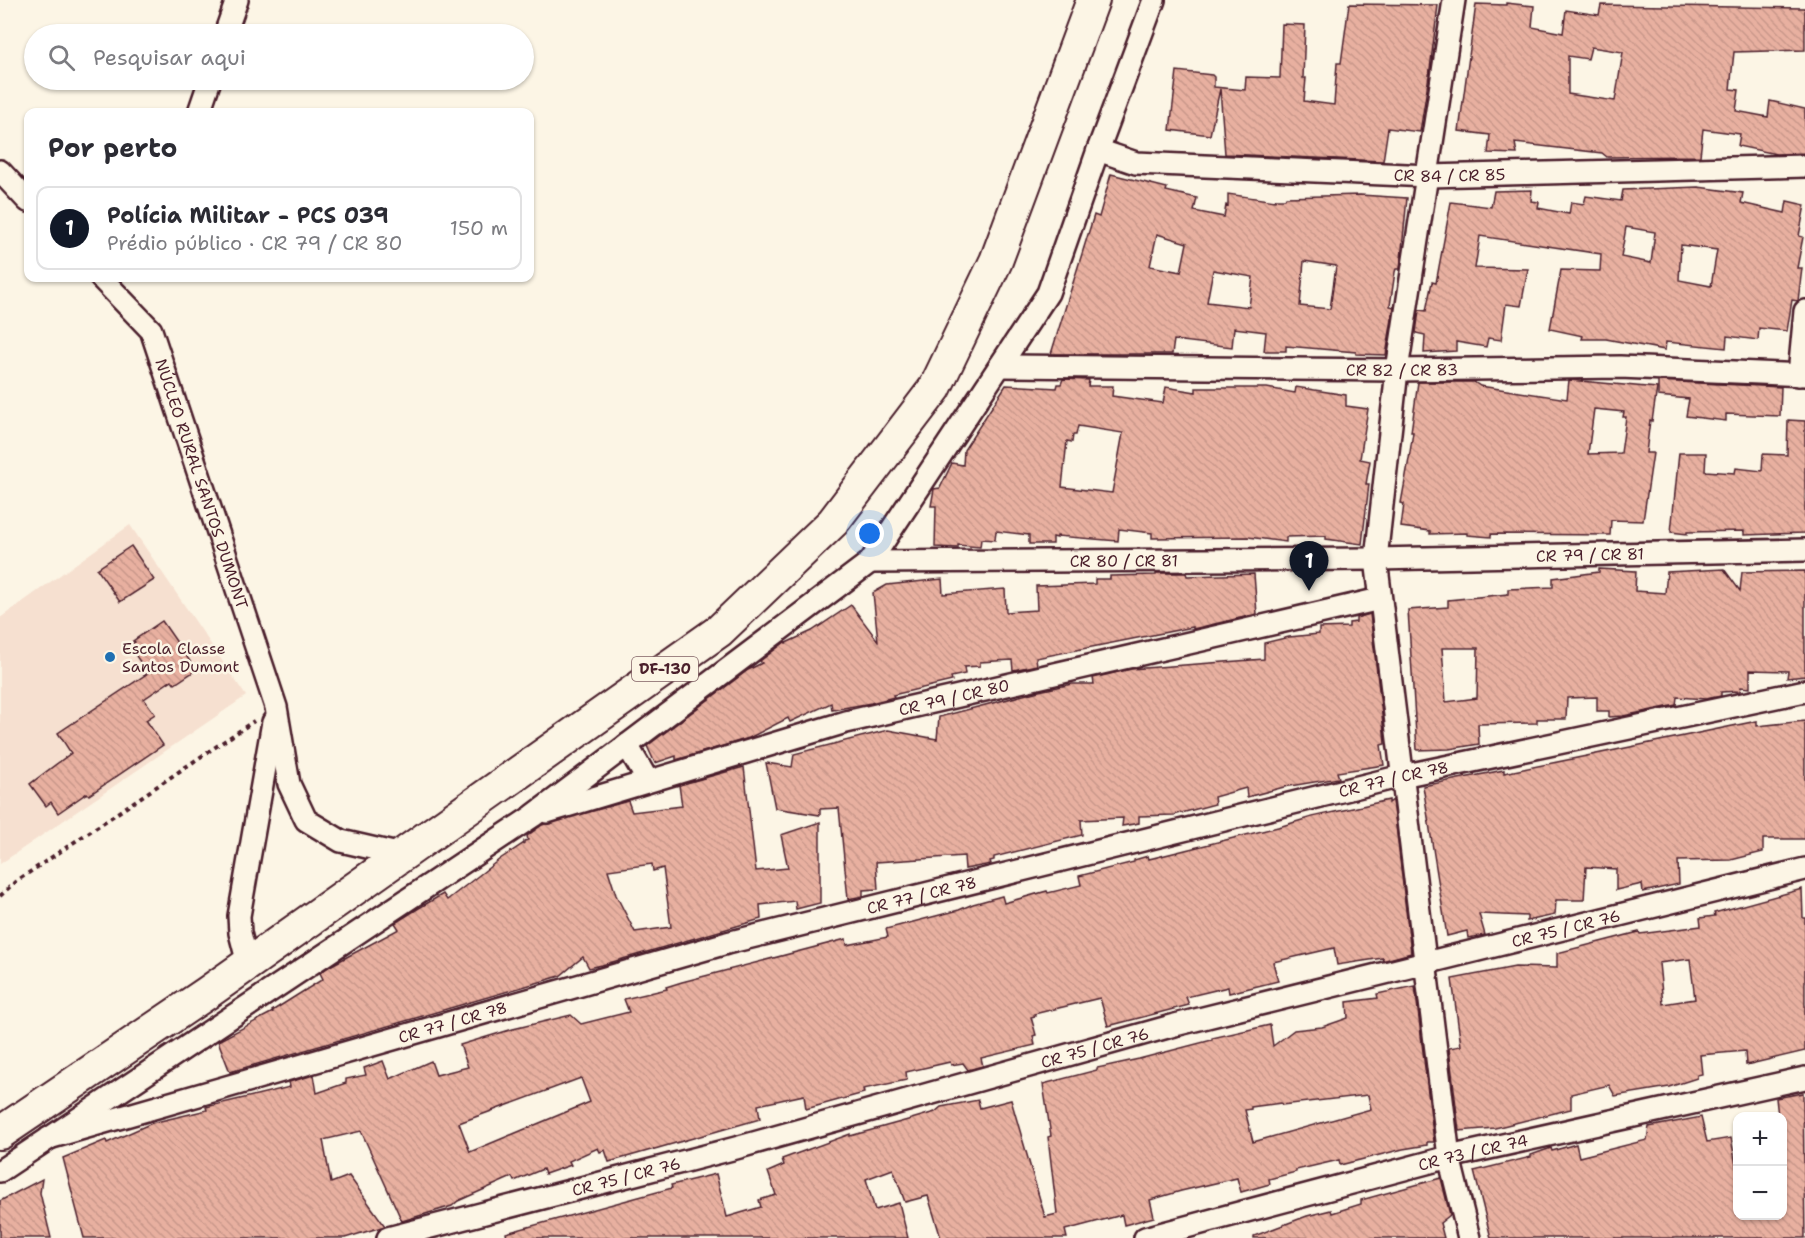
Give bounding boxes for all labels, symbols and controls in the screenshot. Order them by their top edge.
search box [24,24,534,90]
icon: search [45,41,78,74]
text: Pesquisar aqui [93,43,246,72]
text: Por perto [48,130,177,165]
street label: CR 84 / CR 85 [1393,163,1506,187]
text: Polícia Militar - PCS 039 [107,201,389,230]
text: 1 [65,215,74,241]
text: 150 m [450,215,508,241]
text: Prédio público · CR 79 / CR 80 [107,230,403,256]
street label: NÚCLEO RURAL SANTOS DUMONT [151,356,253,612]
street label: CR 82 / CR 83 [1346,359,1458,381]
your location [855,519,884,548]
pin: 1 [1290,542,1328,591]
street label: CR 79 / CR 81 [1536,543,1644,566]
street label: CR 80 / CR 81 [1070,550,1178,571]
place label: Escola Classe Santos Dumont [122,638,239,677]
marker: Escola Classe Santos Dumont [103,650,117,664]
road number: DF-130 [632,657,698,681]
street label: CR 79 / CR 80 [896,674,1011,720]
street label: CR 77 / CR 78 [1336,756,1451,802]
street label: CR 77 / CR 78 [865,871,979,919]
street label: CR 75 / CR 76 [1509,905,1622,952]
street label: CR 77 / CR 78 [396,996,510,1048]
street label: CR 75 / CR 76 [1038,1022,1151,1073]
map controls [1733,1112,1787,1220]
button: + [1733,1112,1787,1166]
street label: CR 73 / CR 74 [1416,1129,1530,1175]
street label: CR 75 / CR 76 [570,1152,683,1201]
button: − [1733,1166,1787,1220]

